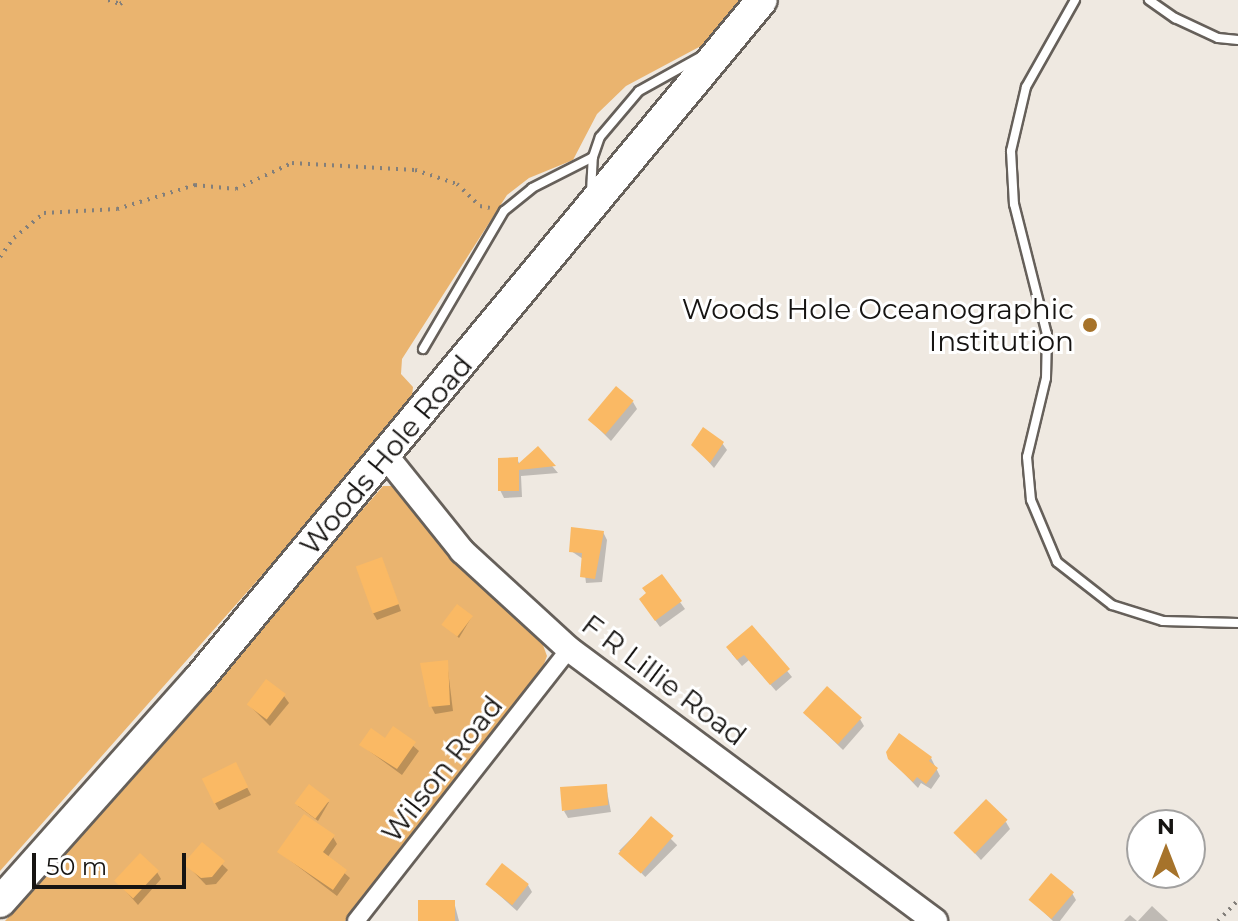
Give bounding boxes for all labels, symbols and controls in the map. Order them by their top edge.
place label: Woods Hole Oceanographic Institution [682,292,1074,358]
marker: Woods Hole Oceanographic Institution [1081,316,1099,334]
street label: Woods Hole Road [293,348,479,562]
street label: F R Lillie Road [575,607,753,753]
street label: Wilson Road [374,689,510,849]
north arrow [1126,809,1206,889]
text: N [1157,813,1175,840]
scale bar [36,837,190,887]
text: 50 m [46,852,107,881]

